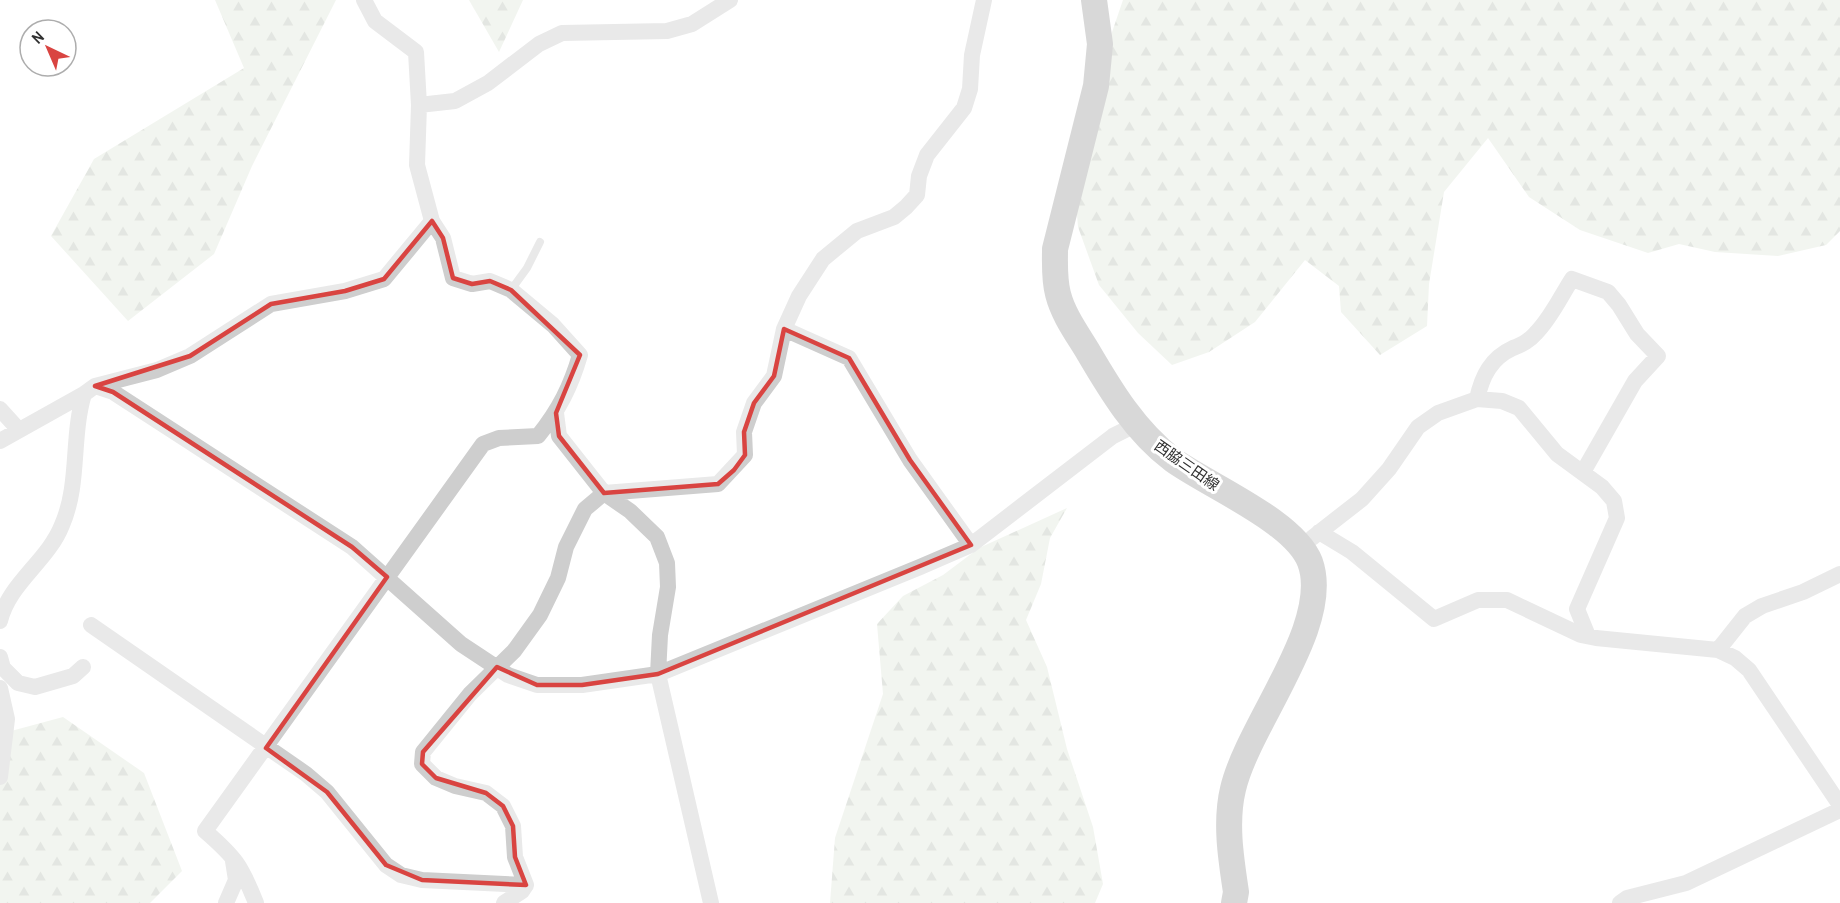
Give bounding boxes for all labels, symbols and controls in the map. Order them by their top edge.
north arrow [18,18,78,78]
text: N [27,26,49,48]
street label: 西脇三田線 [1150,435,1224,495]

